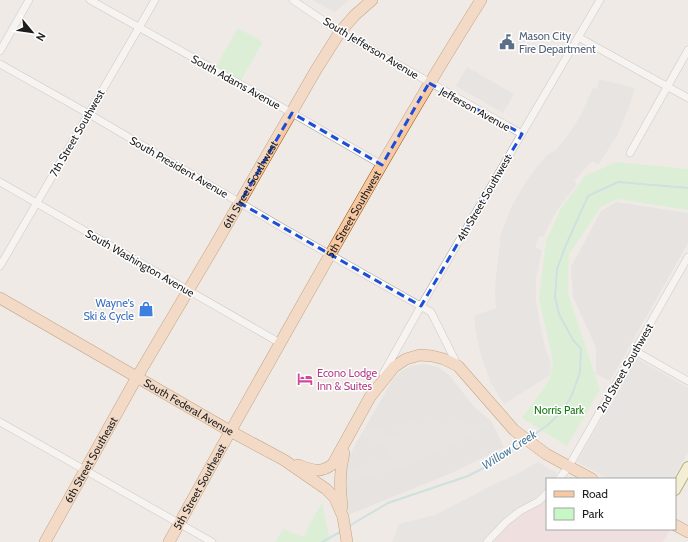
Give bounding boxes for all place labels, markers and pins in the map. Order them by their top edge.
place label: Mason City Fire Department [519,29,596,56]
public building icon: Mason City Fire Department [498,33,516,51]
place label: Wayne's Ski & Cycle [83,296,134,323]
shop icon: Wayne's Ski & Cycle [137,300,155,318]
place label: Econo Lodge Inn & Suites [317,366,378,393]
hotel icon: Econo Lodge Inn & Suites [296,370,314,388]

